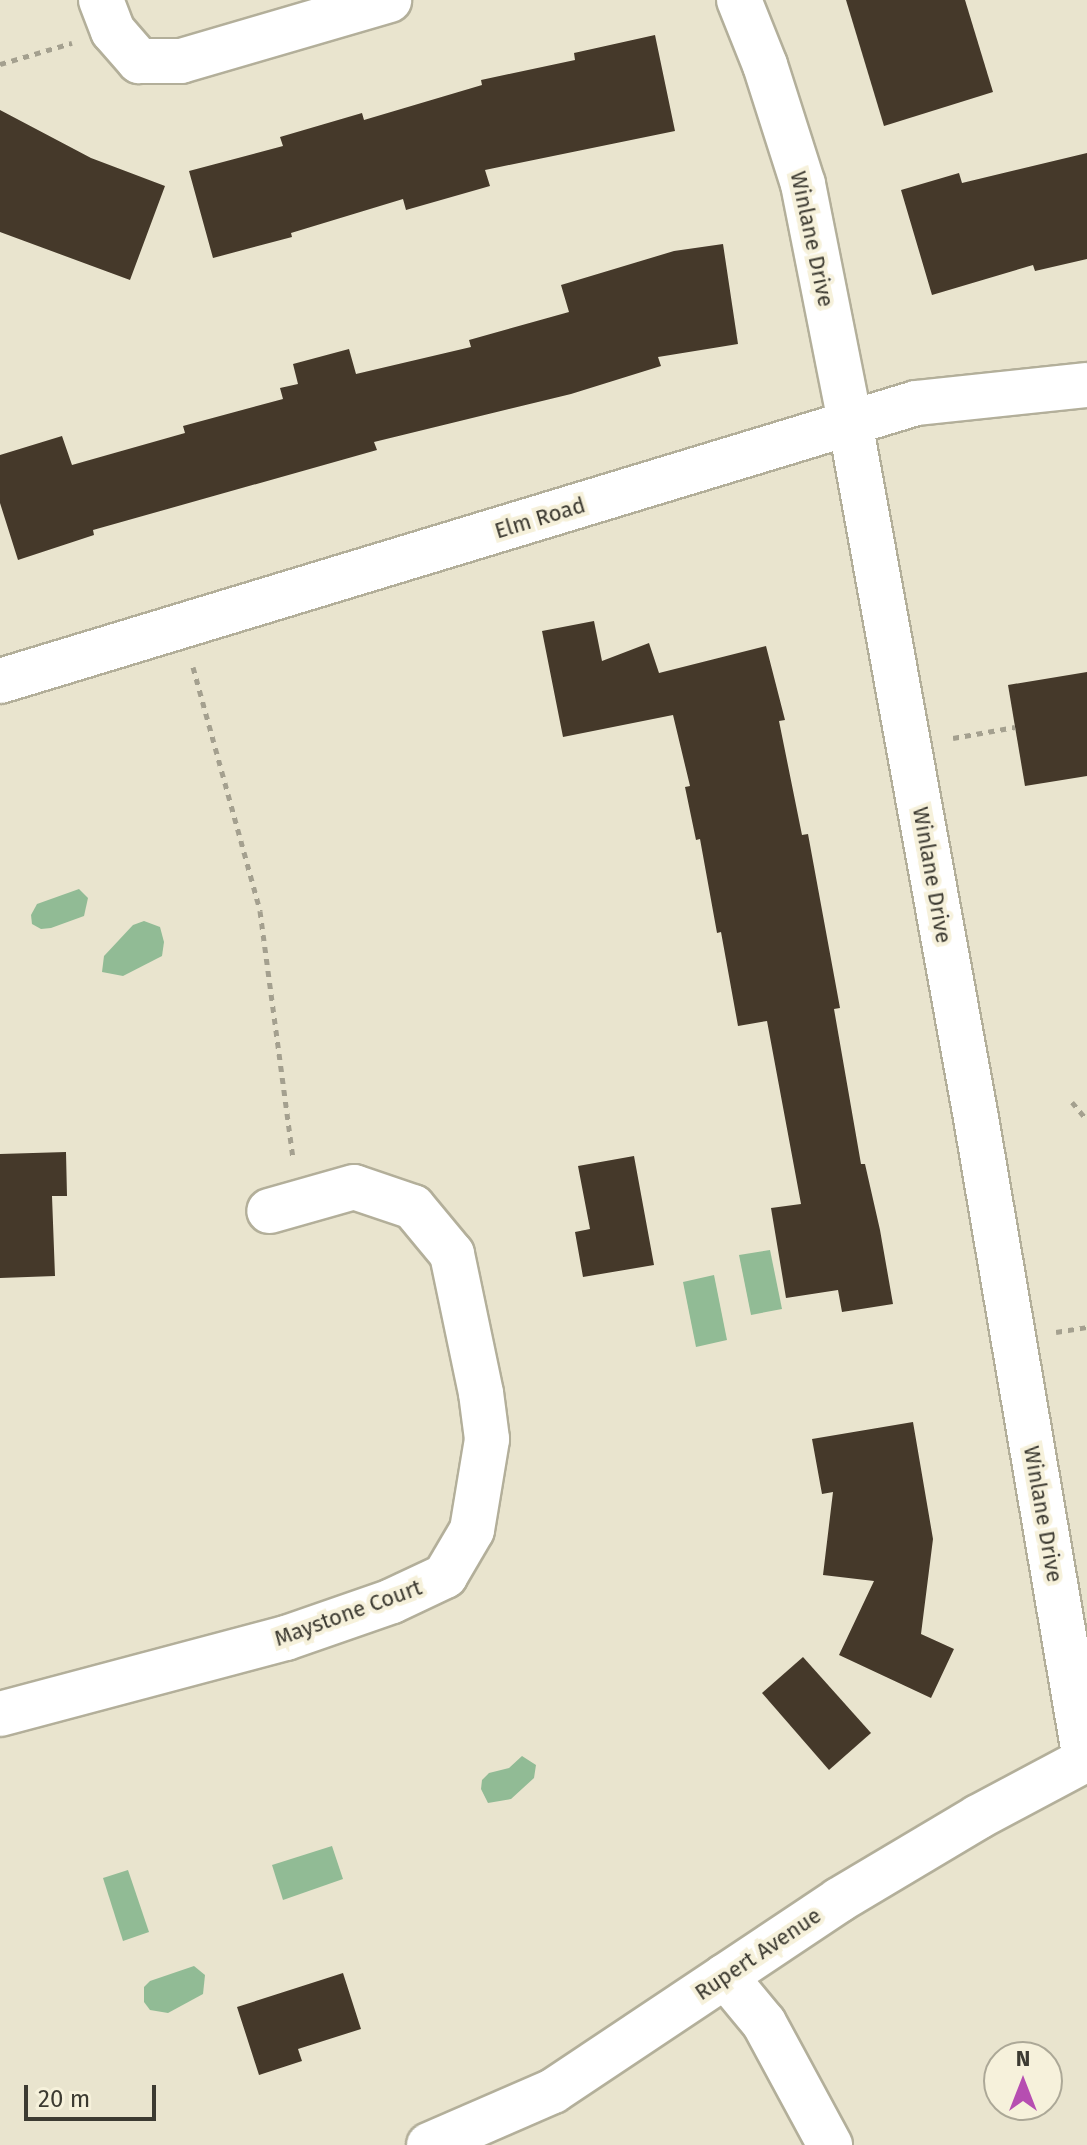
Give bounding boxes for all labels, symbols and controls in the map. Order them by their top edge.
street label: Winlane Drive [785,169,839,309]
street label: Elm Road [491,492,589,544]
street label: Winlane Drive [907,805,957,945]
street label: Winlane Drive [1018,1444,1068,1584]
street label: Maystone Court [271,1574,425,1652]
street label: Rupert Avenue [690,1902,826,2006]
north arrow [983,2041,1063,2121]
text: N [1016,2045,1030,2072]
scale bar [28,2069,160,2119]
text: 20 m [38,2085,90,2113]

